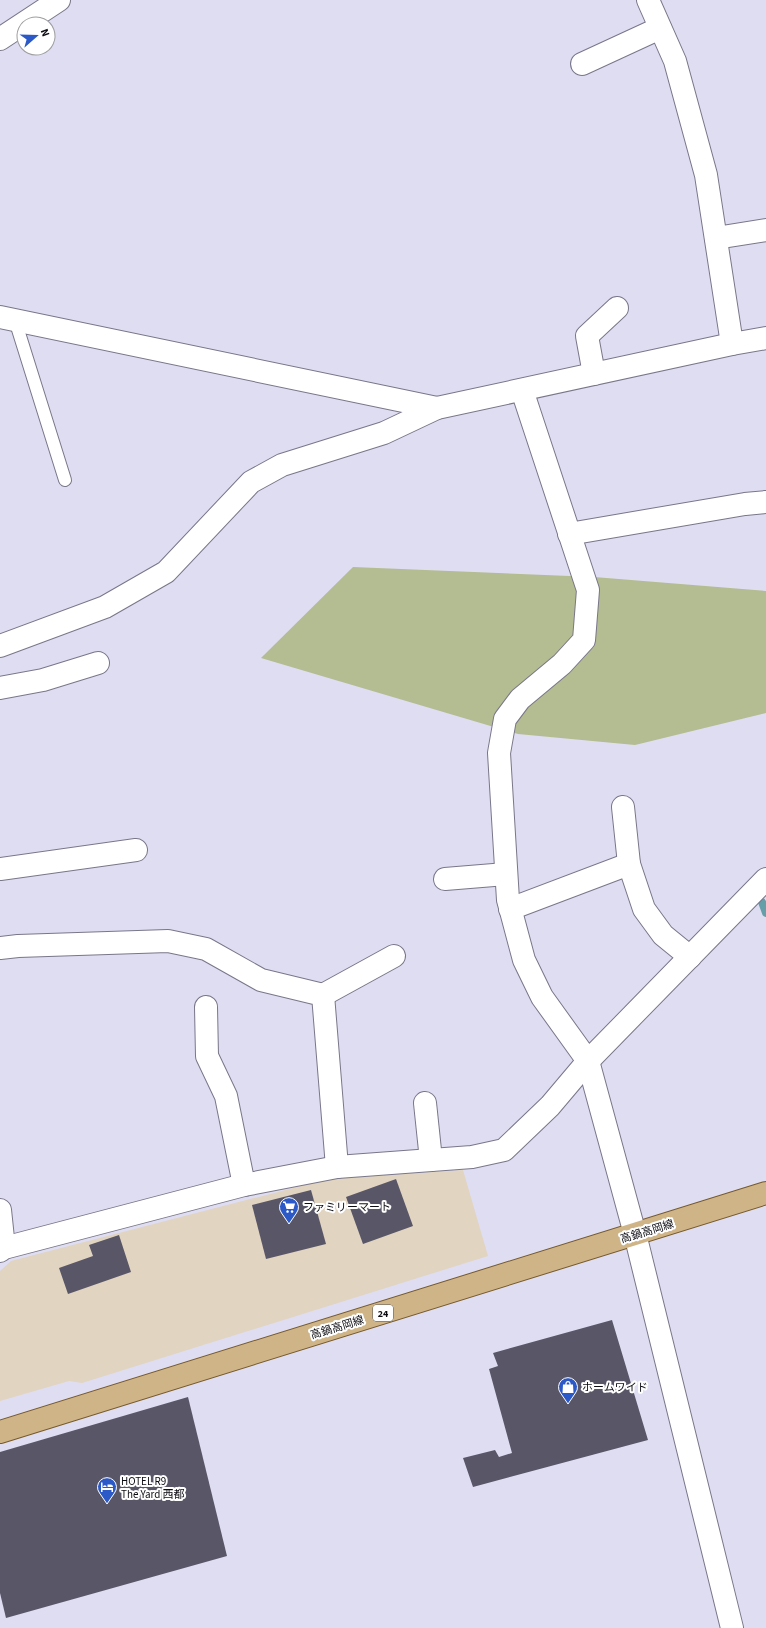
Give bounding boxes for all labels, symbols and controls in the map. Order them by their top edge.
north arrow [16,16,56,56]
text: N [37,27,53,39]
supermarket icon: ファミリーマート [278,1196,300,1224]
place label: ファミリーマート [303,1200,391,1215]
street label: 高鍋高岡線 [619,1216,676,1247]
road number: 24 [373,1305,393,1321]
street label: 高鍋高岡線 [309,1312,366,1343]
shop icon: ホームワイド [557,1376,579,1404]
place label: ホームワイド [582,1380,648,1395]
place label: HOTEL R9 The Yard 西都 [121,1474,185,1502]
hotel icon: HOTEL R9 The Yard 西都 [96,1476,118,1504]

